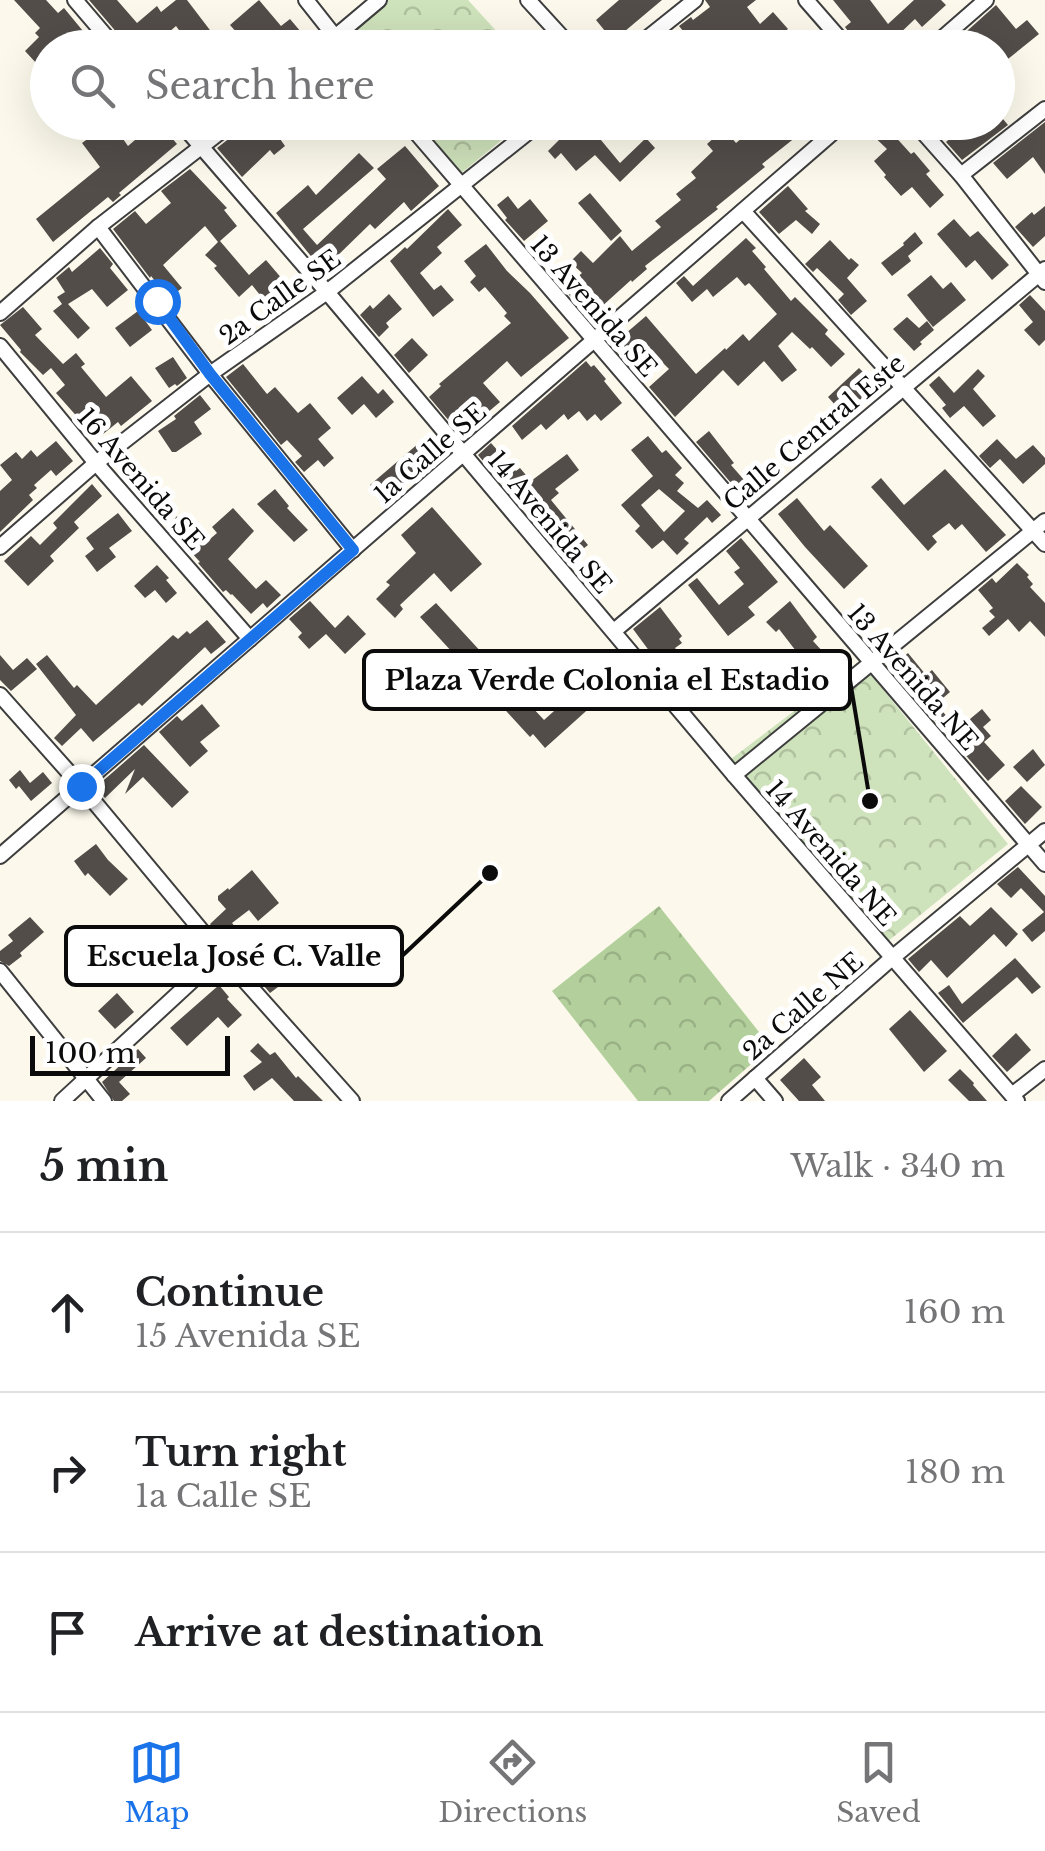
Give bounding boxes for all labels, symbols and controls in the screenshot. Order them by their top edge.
search box [30,30,1015,140]
icon: search [65,58,120,113]
text: Search here [145,62,375,109]
street label: 13 Avenida SE [524,229,663,383]
street label: 2a Calle SE [214,243,347,352]
route start [135,279,181,325]
street label: Calle Central Este [717,348,911,517]
street label: 1a Calle SE [368,396,493,510]
street label: 16 Avenida SE [71,402,211,557]
street label: 14 Avenida SE [481,445,618,600]
street label: 13 Avenida NE [841,598,985,757]
callout: Plaza Verde Colonia el Estadio [364,651,850,709]
text: Plaza Verde Colonia el Estadio [385,663,829,698]
route end [59,764,105,810]
street label: 14 Avenida NE [759,774,902,933]
callout: Escuela José C. Valle [66,927,402,985]
text: Escuela José C. Valle [86,939,382,974]
street label: 2a Calle NE [737,946,870,1067]
scale bar [30,1031,230,1076]
text: 100 m [45,1036,136,1071]
text: 5 min [40,1140,168,1192]
text: Walk · 340 m [791,1146,1005,1186]
text: Continue [135,1269,324,1316]
icon: ahead [40,1285,95,1340]
text: 160 m [904,1292,1005,1332]
text: 15 Avenida SE [135,1316,360,1356]
text: Turn right [135,1429,346,1476]
icon: right [40,1445,95,1500]
text: 180 m [905,1452,1005,1492]
text: 1a Calle SE [135,1476,311,1516]
icon: arrive [40,1605,95,1660]
text: Arrive at destination [135,1609,544,1656]
tab: Map [124,1735,189,1830]
tab: Directions [438,1735,587,1830]
tab: Saved [836,1735,921,1830]

